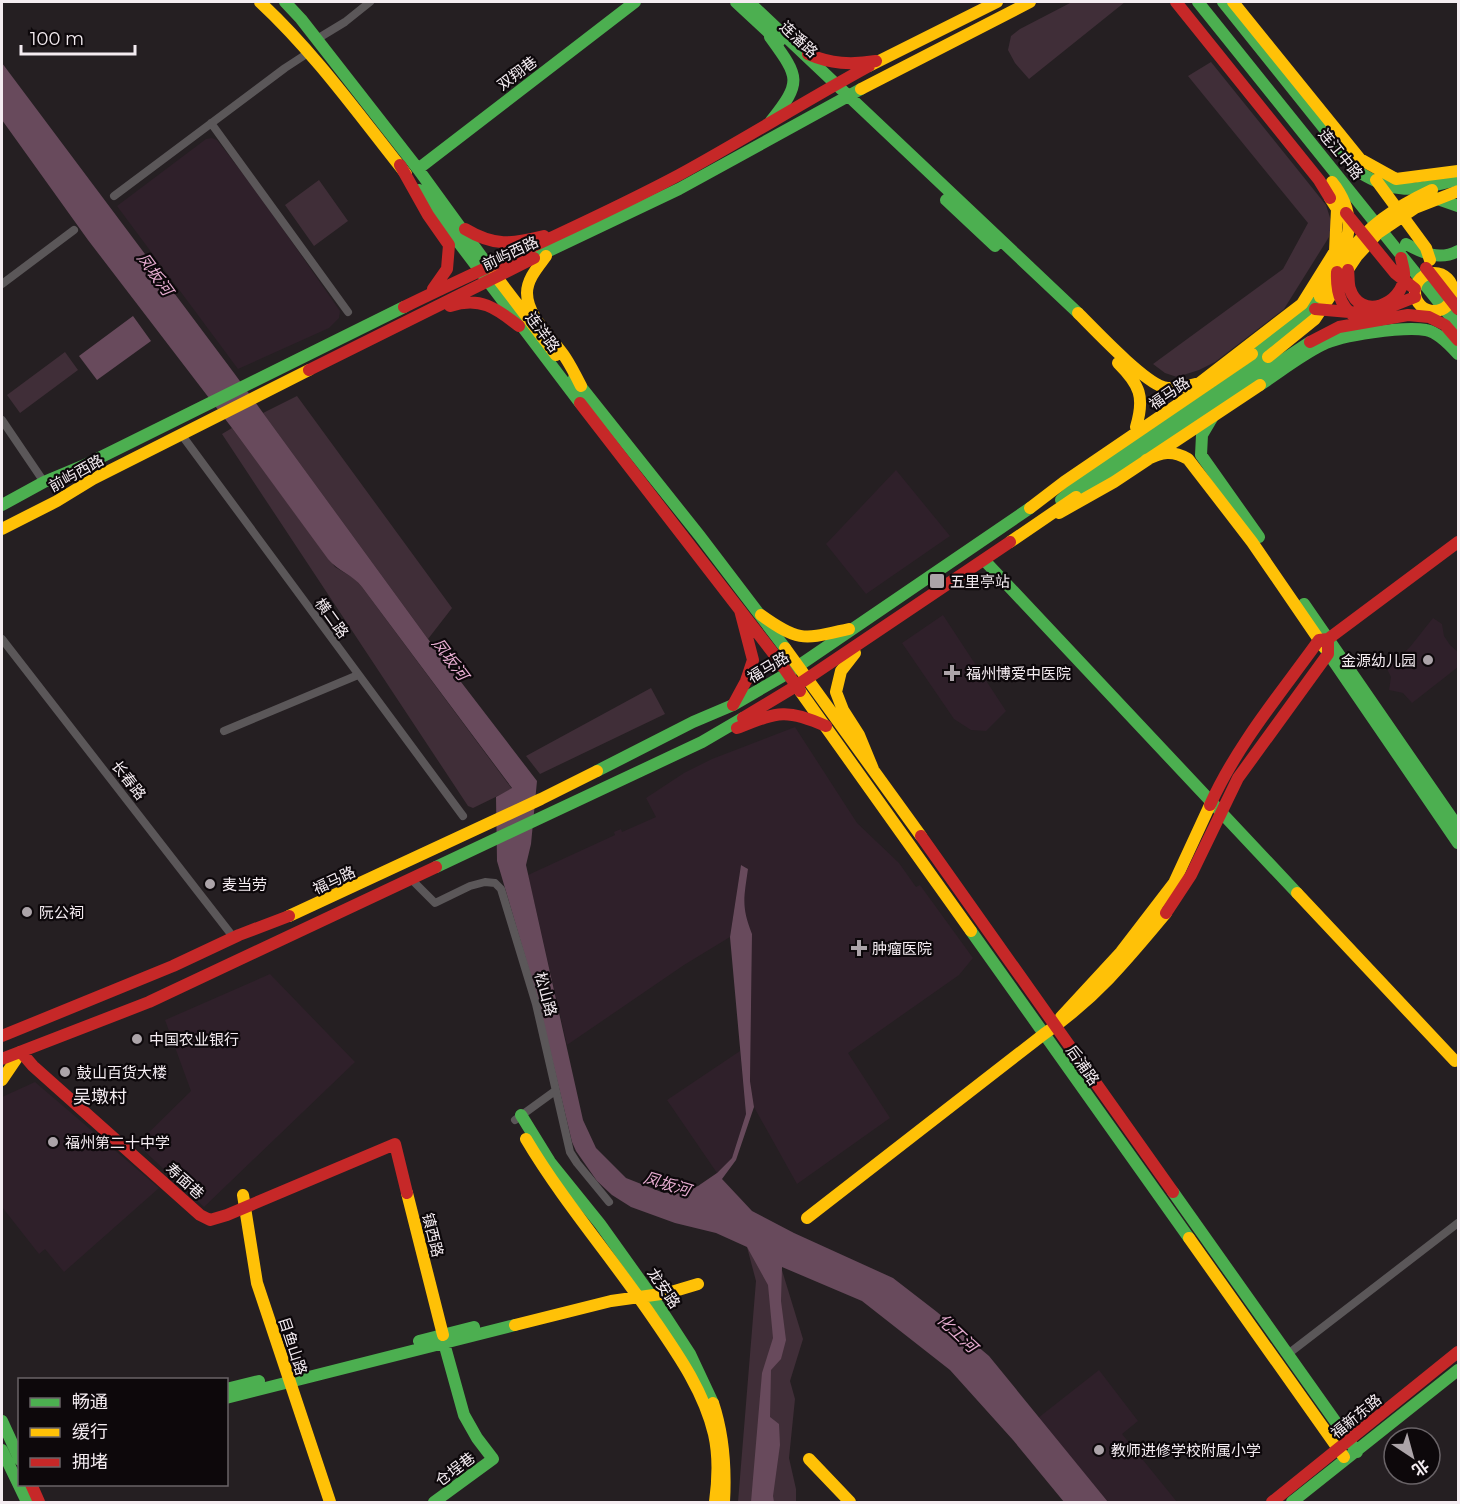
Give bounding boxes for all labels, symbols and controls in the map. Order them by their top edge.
street label: 连潘路 [776,17,822,61]
scale bar [21,18,135,56]
text: 100 m [30,28,84,50]
street label: 双翔巷 [493,52,541,94]
street label: 连江中路 [1315,125,1367,183]
street label: 前屿西路 [479,232,541,274]
water label: 凤坂河 [133,249,179,301]
street label: 连洋路 [522,308,564,356]
street label: 福马路 [1145,373,1193,413]
street label: 前屿西路 [45,450,107,496]
marker: 五里亭站 [928,572,946,590]
place label: 五里亭站 [950,572,1010,591]
street label: 横二路 [311,594,353,642]
water label: 凤坂河 [428,634,474,686]
street label: 福马路 [744,647,792,687]
place label: 金源幼儿园 [1341,651,1416,670]
marker: 金源幼儿园 [1421,653,1435,667]
marker: 福州博爱中医院 [943,664,961,682]
place label: 福州博爱中医院 [966,664,1071,683]
street label: 长春路 [108,756,150,804]
street label: 福马路 [310,862,358,898]
place label: 麦当劳 [222,875,267,894]
marker: 麦当劳 [203,877,217,891]
place label: 阮公祠 [39,903,84,922]
marker: 阮公祠 [20,905,34,919]
marker: 肿瘤医院 [850,939,868,957]
place label: 肿瘤医院 [872,939,932,958]
street label: 松山路 [531,970,561,1018]
place label: 中国农业银行 [149,1030,239,1049]
marker: 中国农业银行 [130,1032,144,1046]
street label: 后浦路 [1062,1041,1104,1089]
place label: 鼓山百货大楼 [77,1063,167,1082]
marker: 鼓山百货大楼 [58,1065,72,1079]
district label: 吴墩村 [73,1086,127,1108]
place label: 福州第二十中学 [65,1133,170,1152]
marker: 福州第二十中学 [46,1135,60,1149]
street label: 寿面巷 [162,1159,208,1203]
water label: 凤坂河 [641,1168,696,1201]
street label: 镇西路 [418,1211,448,1259]
street label: 龙安路 [644,1264,684,1312]
water label: 化工河 [933,1310,983,1358]
street label: 目鱼山路 [275,1315,311,1377]
legend [18,1378,228,1486]
street label: 福新东路 [1327,1390,1385,1442]
text: 畅通 [72,1391,108,1413]
text: 缓行 [72,1421,108,1443]
north arrow [1382,1426,1442,1486]
place label: 教师进修学校附属小学 [1111,1441,1261,1460]
marker: 教师进修学校附属小学 [1092,1443,1106,1457]
street label: 仓埕巷 [431,1448,479,1490]
text: 拥堵 [72,1451,108,1473]
text: 北 [1408,1455,1433,1480]

